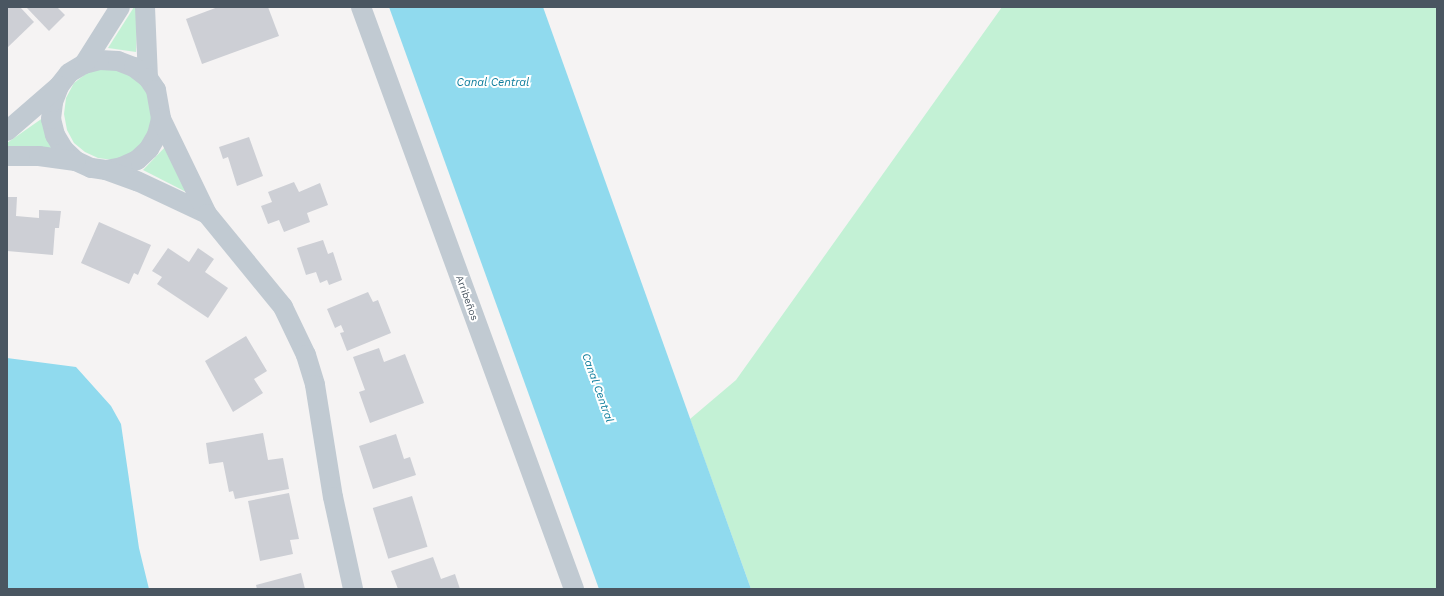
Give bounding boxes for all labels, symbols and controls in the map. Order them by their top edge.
water label: Canal Central [456,76,530,90]
street label: Arribeños [453,274,481,322]
water label: Canal Central [578,351,616,425]

